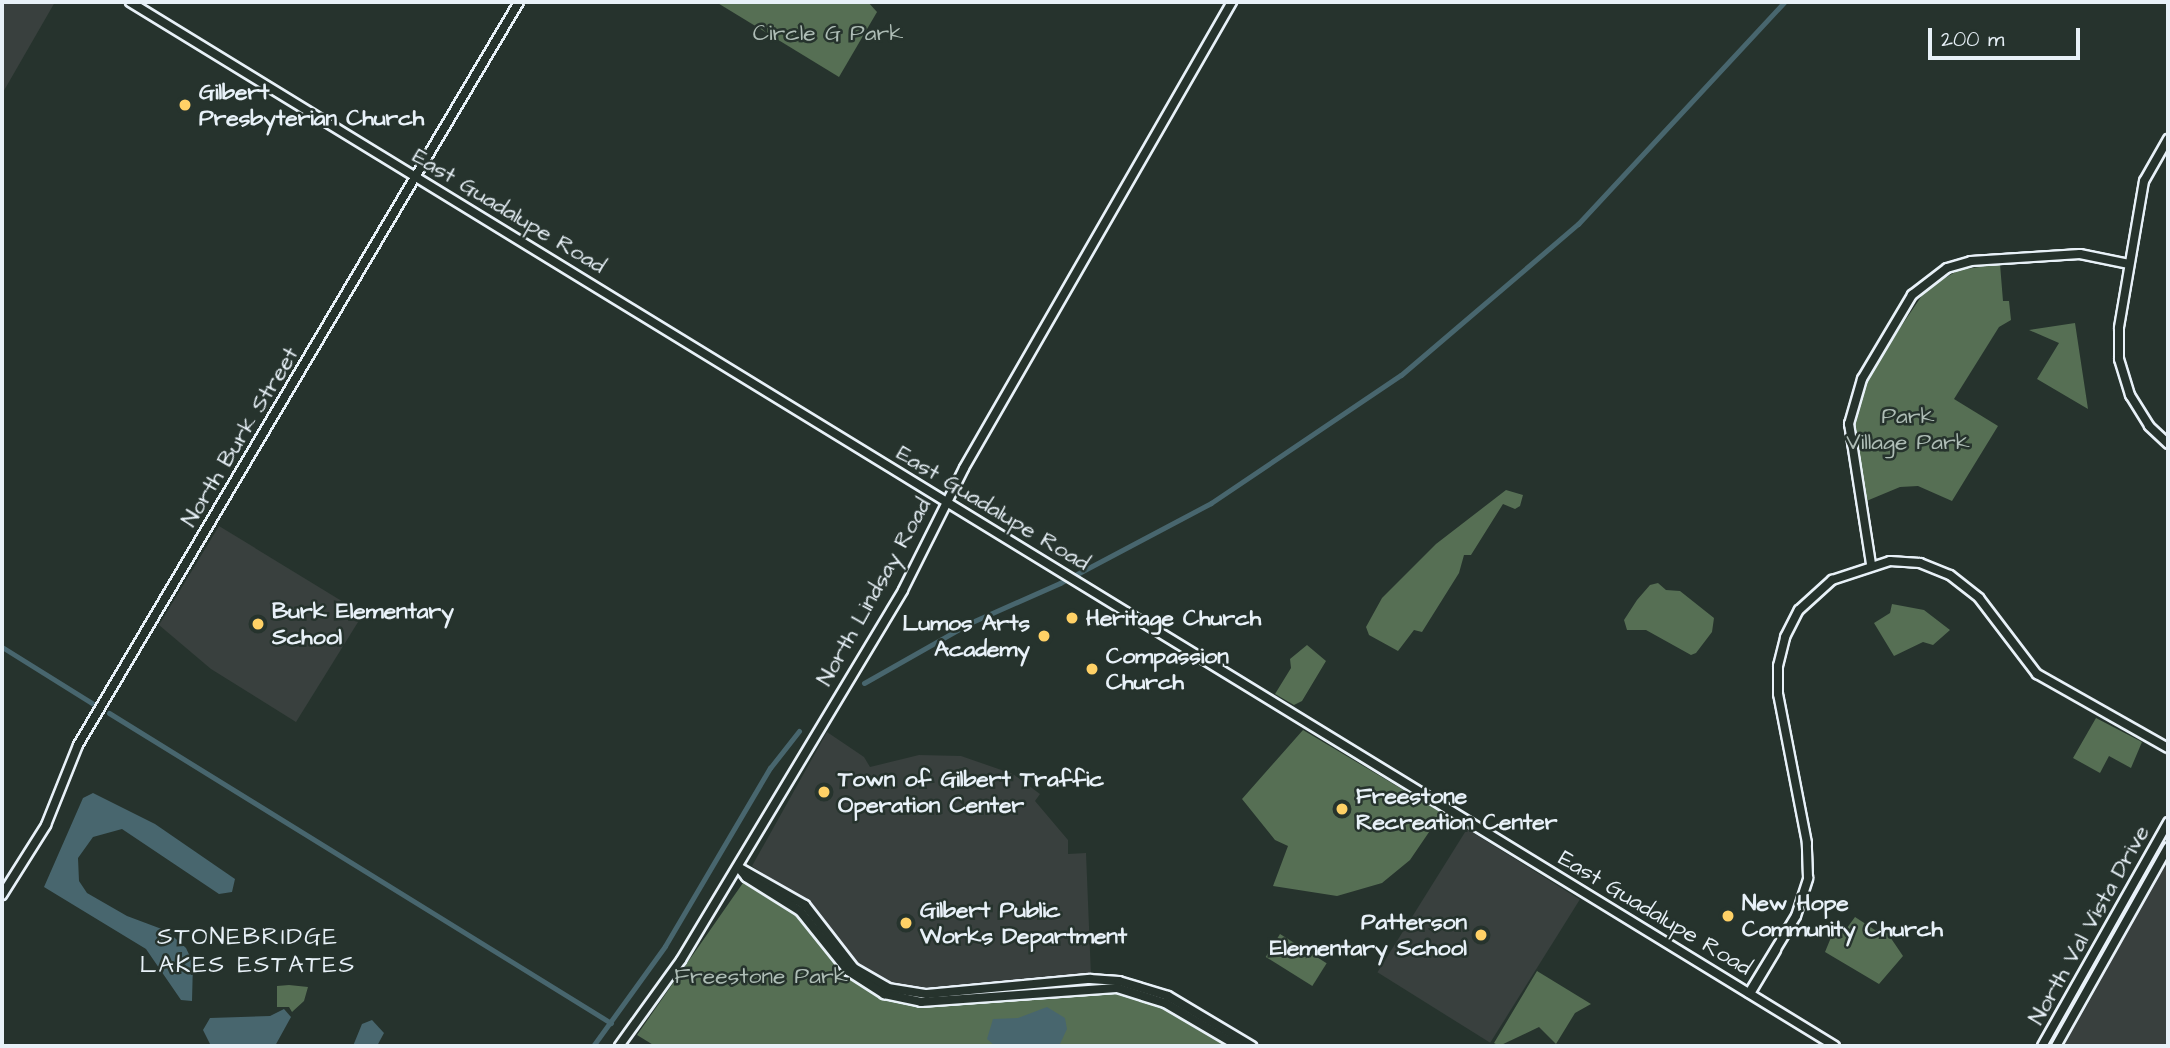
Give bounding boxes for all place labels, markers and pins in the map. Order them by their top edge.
place label: Gilbert Presbyterian Church [199,78,424,132]
marker: Gilbert Presbyterian Church [177,97,193,113]
place label: Burk Elementary School [272,597,454,651]
place label: Heritage Church [1086,604,1261,632]
place label: Lumos Arts Academy [903,609,1030,663]
marker: Heritage Church [1064,610,1080,626]
marker: Burk Elementary School [250,616,266,632]
marker: Lumos Arts Academy [1036,628,1052,644]
place label: Compassion Church [1106,642,1229,696]
marker: Compassion Church [1084,661,1100,677]
place label: Town of Gilbert Traffic Operation Center [838,765,1104,819]
place label: Freestone Recreation Center [1356,782,1557,836]
marker: Town of Gilbert Traffic Operation Center [816,784,832,800]
marker: Freestone Recreation Center [1334,801,1350,817]
place label: New Hope Community Church [1742,889,1943,943]
place label: Gilbert Public Works Department [920,896,1127,950]
place label: Patterson Elementary School [1270,908,1467,962]
marker: New Hope Community Church [1720,908,1736,924]
marker: Gilbert Public Works Department [898,915,914,931]
marker: Patterson Elementary School [1473,927,1489,943]

